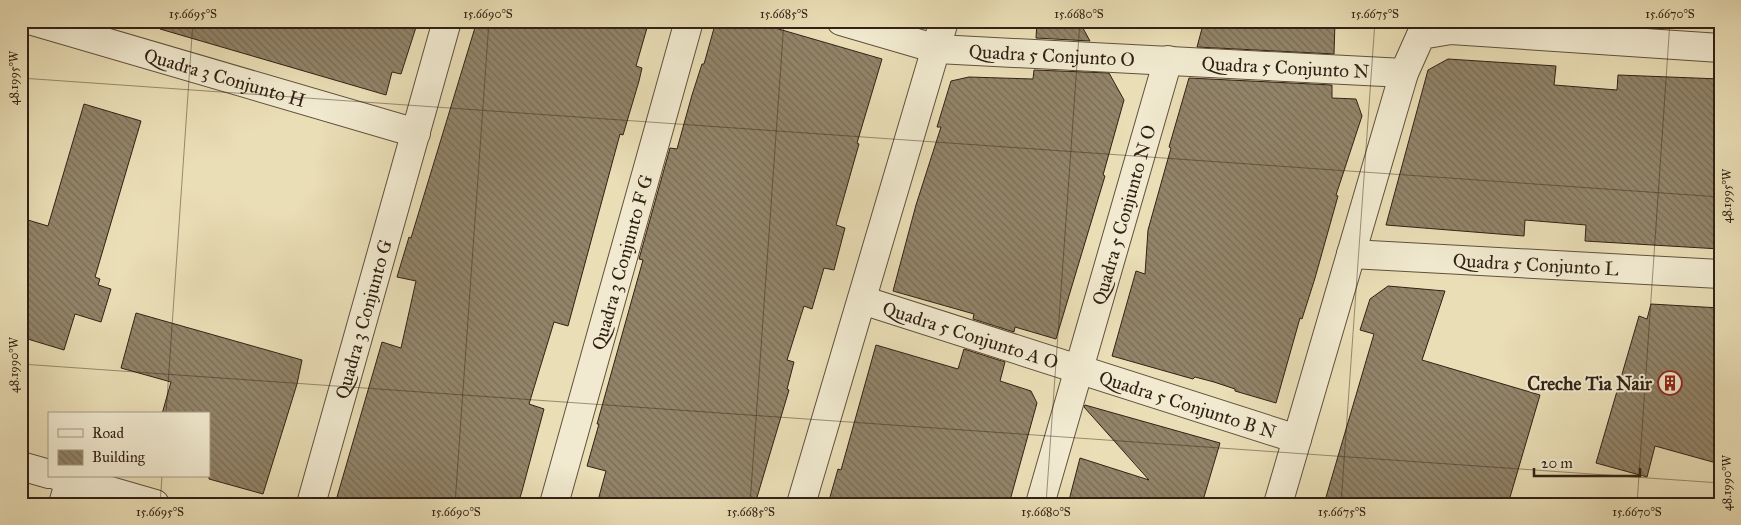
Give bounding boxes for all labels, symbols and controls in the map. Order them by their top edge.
text: 15.6695°S [169,7,217,21]
text: 15.6690°S [463,7,513,21]
text: 15.6685°S [760,7,808,21]
text: 15.6680°S [1054,7,1104,21]
text: 15.6675°S [1351,7,1399,21]
text: 15.6670°S [1645,7,1695,21]
street label: Quadra 5 Conjunto O [968,39,1135,71]
street label: Quadra 3 Conjunto H [142,43,308,112]
text: 48.1995°W [7,50,21,105]
street label: Quadra 5 Conjunto N [1201,51,1370,83]
street label: Quadra 5 Conjunto N O [1086,122,1160,308]
text: 48.1995°W [1720,168,1734,223]
street label: Quadra 3 Conjunto F G [586,172,657,353]
street label: Quadra 3 Conjunto G [330,237,396,401]
street label: Quadra 5 Conjunto L [1452,248,1619,280]
street label: Quadra 5 Conjunto A O [880,296,1061,374]
text: 48.1990°W [7,336,21,393]
street label: Quadra 5 Conjunto B N [1096,365,1279,443]
building icon: Creche Tia Nair [1657,370,1683,396]
place label: Creche Tia Nair [1527,372,1653,395]
legend [48,412,210,478]
text: Road [92,424,124,442]
scale bar [1534,445,1640,477]
text: Building [92,448,146,466]
text: 20 m [1541,454,1573,472]
text: 48.1990°W [1720,454,1734,511]
text: 15.6695°S [136,505,184,519]
text: 15.6690°S [431,505,481,519]
text: 15.6685°S [727,505,775,519]
text: 15.6680°S [1021,505,1071,519]
text: 15.6675°S [1318,505,1366,519]
text: 15.6670°S [1612,505,1662,519]

